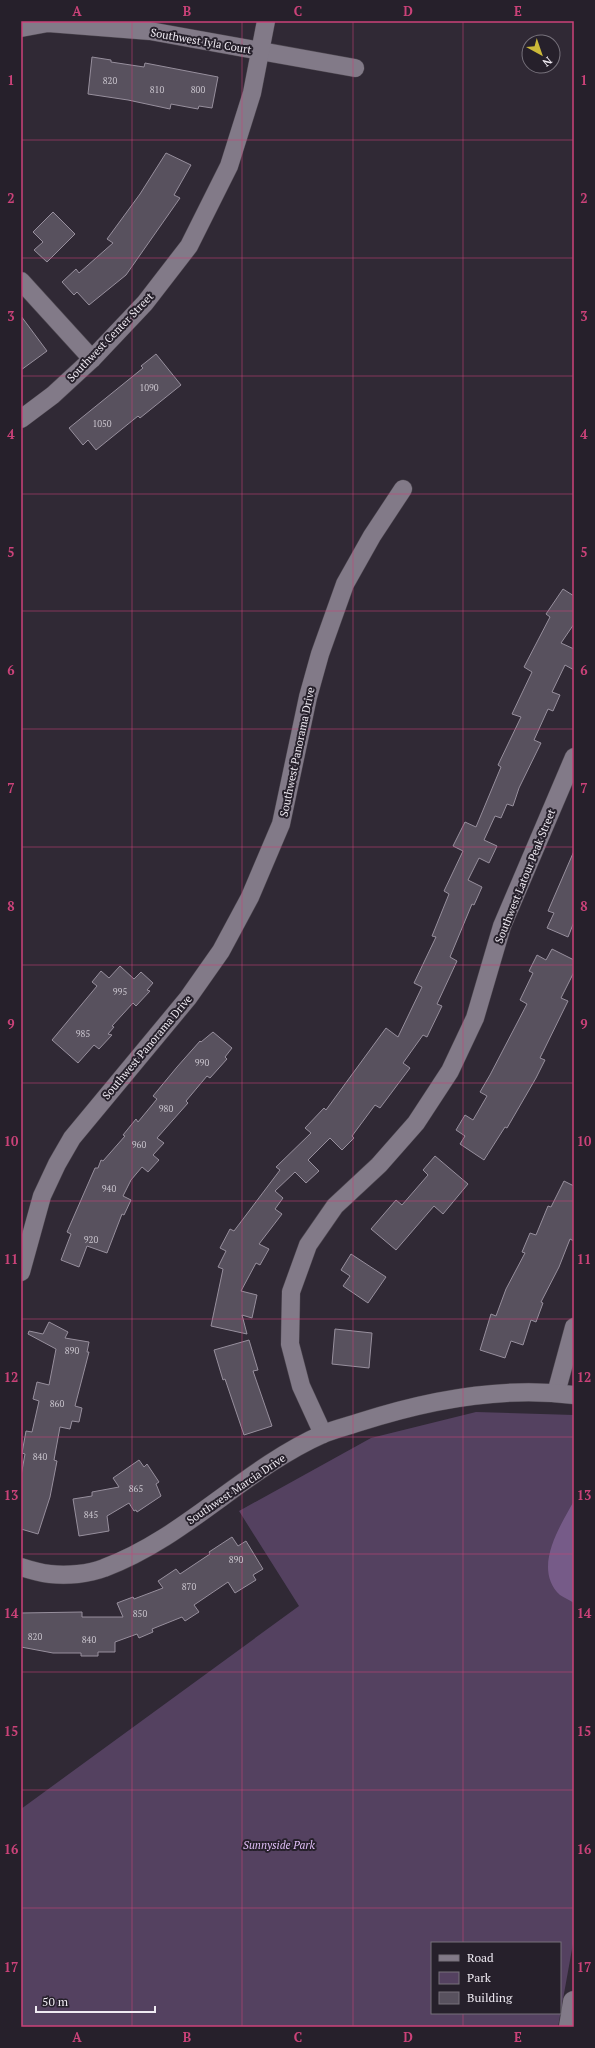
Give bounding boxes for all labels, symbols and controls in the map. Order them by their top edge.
text: A [72,2,82,20]
text: B [183,2,191,20]
text: C [294,2,302,20]
text: D [403,2,413,20]
text: E [514,2,522,20]
street label: Southwest Iyla Court [149,25,253,57]
north arrow [521,34,561,74]
text: N [539,54,555,70]
text: 1 [7,71,15,89]
text: 1 [580,71,588,89]
house number: 820 [103,75,117,87]
house number: 810 [150,84,164,96]
house number: 800 [191,84,205,96]
text: 2 [7,189,15,207]
text: 2 [580,189,588,207]
street label: Southwest Center Street [64,290,156,384]
text: 3 [7,307,15,325]
text: 3 [580,307,588,325]
house number: 1090 [139,382,159,394]
house number: 1050 [92,418,112,430]
text: 4 [7,425,15,443]
text: 4 [580,425,588,443]
text: 5 [7,543,15,561]
text: 5 [580,543,588,561]
text: 6 [7,661,15,679]
text: 6 [580,661,588,679]
street label: Southwest Panorama Drive [276,685,318,818]
text: 7 [7,779,15,797]
text: 7 [580,779,588,797]
street label: Southwest Latour Peak Street [492,807,558,945]
text: 8 [7,897,15,915]
text: 8 [580,897,588,915]
house number: 995 [113,986,127,998]
street label: Southwest Panorama Drive [99,992,195,1102]
text: 9 [7,1015,15,1033]
text: 9 [580,1015,588,1033]
house number: 985 [76,1028,90,1040]
house number: 990 [195,1057,209,1069]
house number: 980 [159,1103,173,1115]
text: 10 [4,1132,19,1150]
text: 10 [577,1132,592,1150]
house number: 960 [132,1139,146,1151]
house number: 940 [102,1183,116,1195]
house number: 920 [84,1234,98,1246]
text: 11 [4,1250,18,1268]
text: 11 [577,1250,591,1268]
house number: 890 [65,1345,79,1357]
text: 12 [4,1368,18,1386]
text: 12 [577,1368,591,1386]
house number: 860 [50,1398,64,1410]
house number: 840 [33,1451,47,1463]
street label: Southwest Marcia Drive [184,1451,288,1527]
house number: 865 [129,1483,143,1495]
text: 13 [4,1486,18,1504]
text: 13 [577,1486,591,1504]
house number: 845 [84,1509,98,1521]
house number: 890 [229,1554,243,1566]
house number: 870 [182,1581,196,1593]
text: 14 [4,1604,19,1622]
text: 14 [577,1604,592,1622]
house number: 850 [133,1608,147,1620]
house number: 820 [28,1631,42,1643]
house number: 840 [82,1634,96,1646]
text: 15 [4,1722,18,1740]
text: 15 [577,1722,591,1740]
park label: Sunnyside Park [243,1838,316,1852]
text: 16 [4,1840,18,1858]
text: 16 [577,1840,591,1858]
legend [431,1942,561,2014]
text: Road [467,1950,494,1965]
text: 17 [4,1958,18,1976]
text: 17 [577,1958,591,1976]
text: Park [467,1970,492,1985]
scale bar [36,1988,155,2014]
text: Building [467,1990,513,2005]
text: 50 m [42,1994,69,2009]
text: A [72,2028,82,2046]
text: B [183,2028,191,2046]
text: C [294,2028,302,2046]
text: D [403,2028,413,2046]
text: E [514,2028,522,2046]

